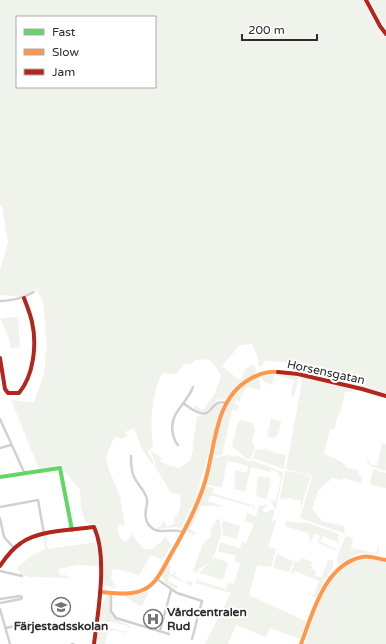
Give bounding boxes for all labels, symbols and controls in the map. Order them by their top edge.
legend [16,16,156,88]
scale bar [242,16,317,42]
text: 200 m [248,23,285,37]
text: Fast [52,25,76,39]
text: Slow [52,45,79,59]
text: Jam [52,65,75,79]
street label: Horsensgatan [286,357,366,387]
school or university icon: Färjestadsskolan [50,596,72,618]
place label: Vårdcentralen Rud [167,605,247,633]
hospital icon: Vårdcentralen Rud [142,608,164,630]
place label: Färjestadsskolan [14,619,108,634]

